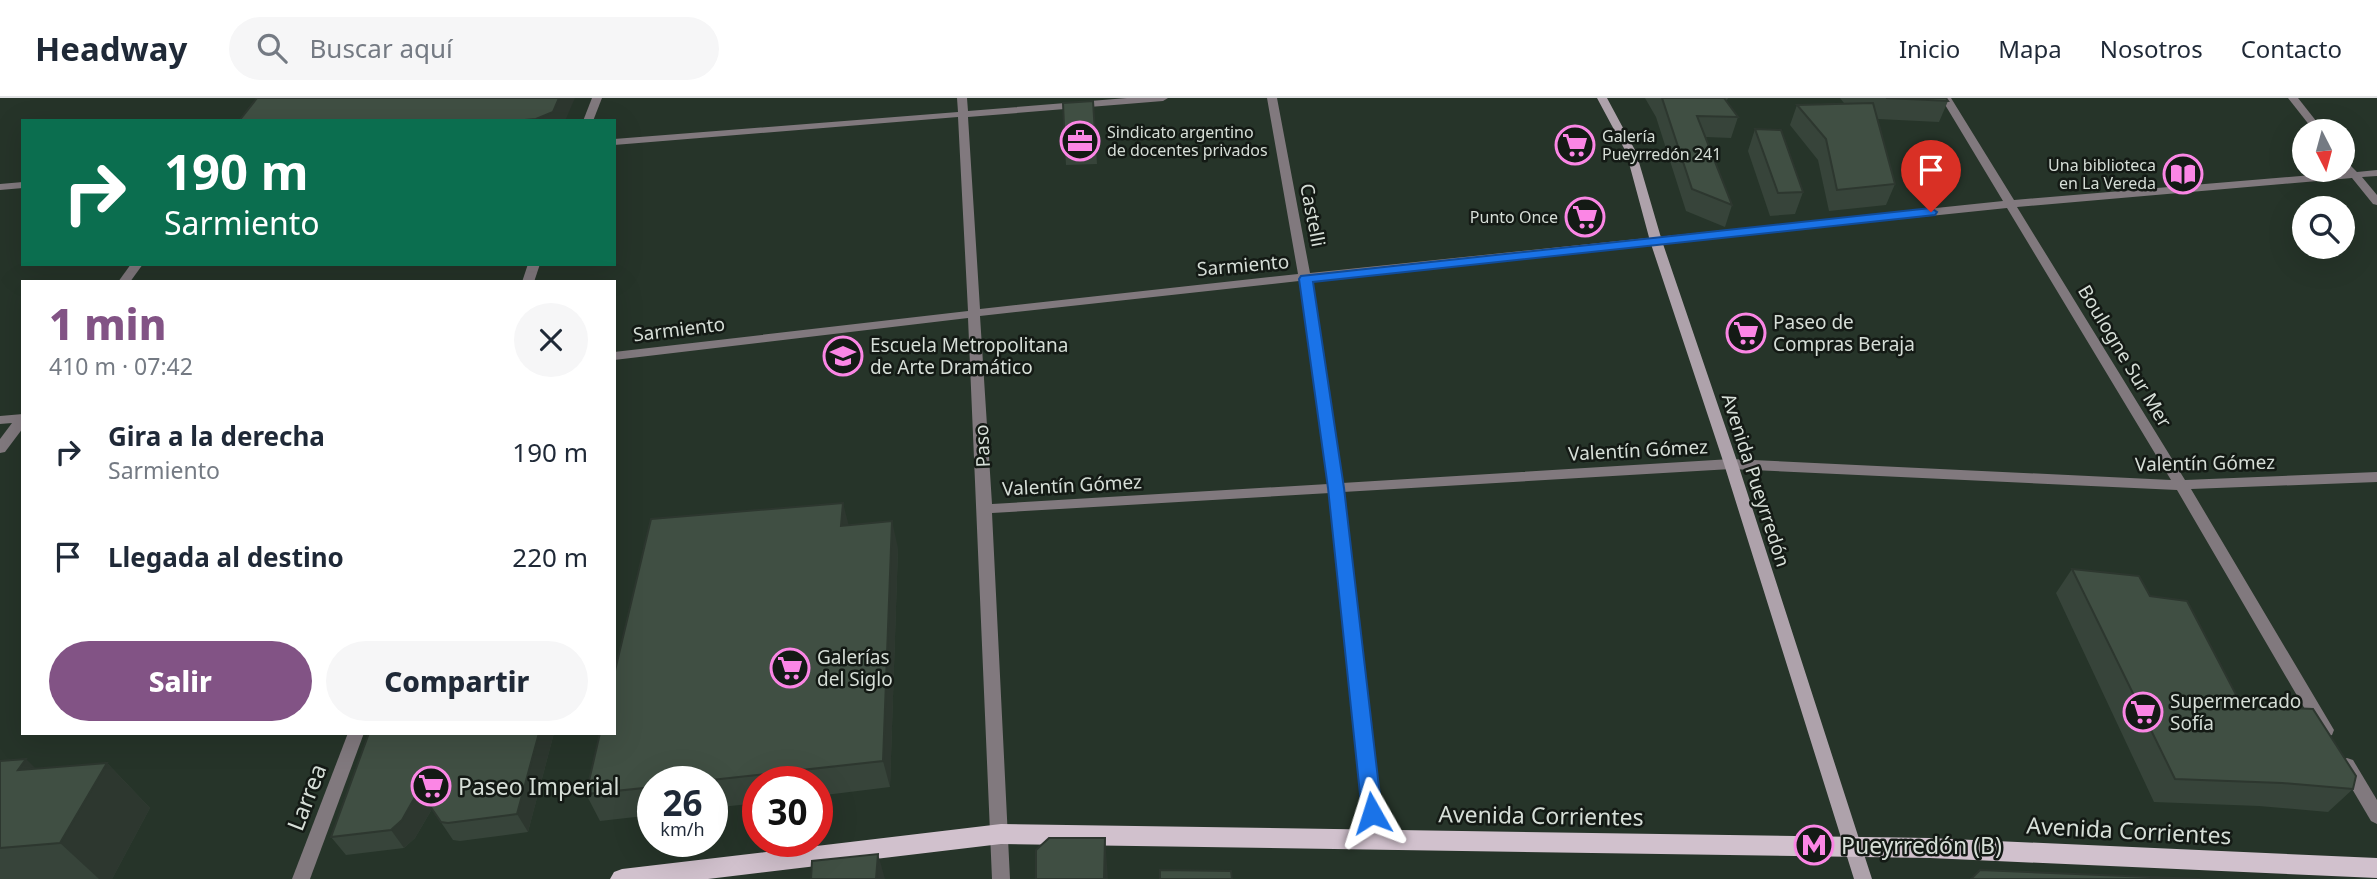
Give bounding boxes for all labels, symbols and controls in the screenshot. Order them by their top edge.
search box [229,17,719,80]
text: Headway [35,26,187,71]
icon: search [253,29,291,67]
text: Buscar aquí [309,30,453,66]
text: Inicio [1899,32,1960,65]
text: Mapa [1998,32,2062,65]
text: Nosotros [2100,32,2203,65]
text: Contacto [2241,32,2342,65]
north arrow [2292,119,2356,182]
map controls [2292,119,2355,259]
office icon: Sindicato argentino de docentes privados [1059,120,1101,162]
place label: Sindicato argentino de docentes privados [1107,121,1268,161]
supermarket icon: Galería Pueyrredón 241 [1554,124,1596,166]
place label: Galería Pueyrredón 241 [1602,125,1721,165]
text: 190 m [164,138,309,204]
pin [1901,140,1961,212]
icon: right [49,147,140,238]
icon: arrive [1912,151,1950,189]
library icon: Una biblioteca en La Vereda [2162,153,2204,195]
place label: Una biblioteca en La Vereda [2048,154,2156,194]
street label: Castelli [1294,181,1332,249]
supermarket icon: Punto Once [1564,196,1606,238]
button: search [2292,196,2355,259]
text: Sarmiento [164,201,320,244]
place label: Punto Once [1470,206,1558,228]
street label: Sarmiento [1196,248,1290,282]
street label: Boulogne Sur Mer [2072,280,2178,432]
text: 1 min [49,295,166,352]
button: close [514,303,588,377]
place label: Paseo de Compras Beraja [1773,309,1915,357]
street label: Sarmiento [632,310,726,348]
supermarket icon: Paseo de Compras Beraja [1725,312,1767,354]
place label: Escuela Metropolitana de Arte Dramático [870,332,1068,380]
school or university icon: Escuela Metropolitana de Arte Dramático [822,335,864,377]
text: 410 m · 07:42 [49,350,193,382]
street label: Avenida Pueyrredón [1716,390,1796,570]
text: Gira a la derecha [108,418,325,454]
street label: Paso [968,424,996,468]
icon: right [49,433,87,471]
street label: Valentín Gómez [1567,433,1709,467]
text: 190 m [512,434,588,470]
street label: Valentín Gómez [2135,449,2275,477]
text: Sarmiento [108,454,220,486]
street label: Valentín Gómez [1001,468,1143,502]
icon: arrive [49,538,87,576]
text: Llegada al destino [108,539,344,575]
text: 220 m [512,539,588,575]
button: Salir [49,641,312,721]
button: Compartir [326,641,588,721]
place label: Galerías del Siglo [817,644,893,692]
supermarket icon: Galerías del Siglo [769,647,811,689]
place label: Supermercado Sofía [2170,688,2301,736]
supermarket icon: Supermercado Sofía [2122,691,2164,733]
street label: Larrea [279,759,333,835]
supermarket icon: Paseo Imperial [410,765,452,807]
speed limit sign: 30 [742,766,833,857]
place label: Paseo Imperial [458,770,619,802]
position arrow [1335,776,1409,850]
text: 26 [662,779,703,826]
street label: Avenida Corrientes [1438,797,1644,833]
street label: Avenida Corrientes [2026,809,2232,851]
text: km/h [660,817,705,841]
metro station icon: Pueyrredón (B) [1793,824,1835,866]
place label: Pueyrredón (B) [1841,829,2002,861]

